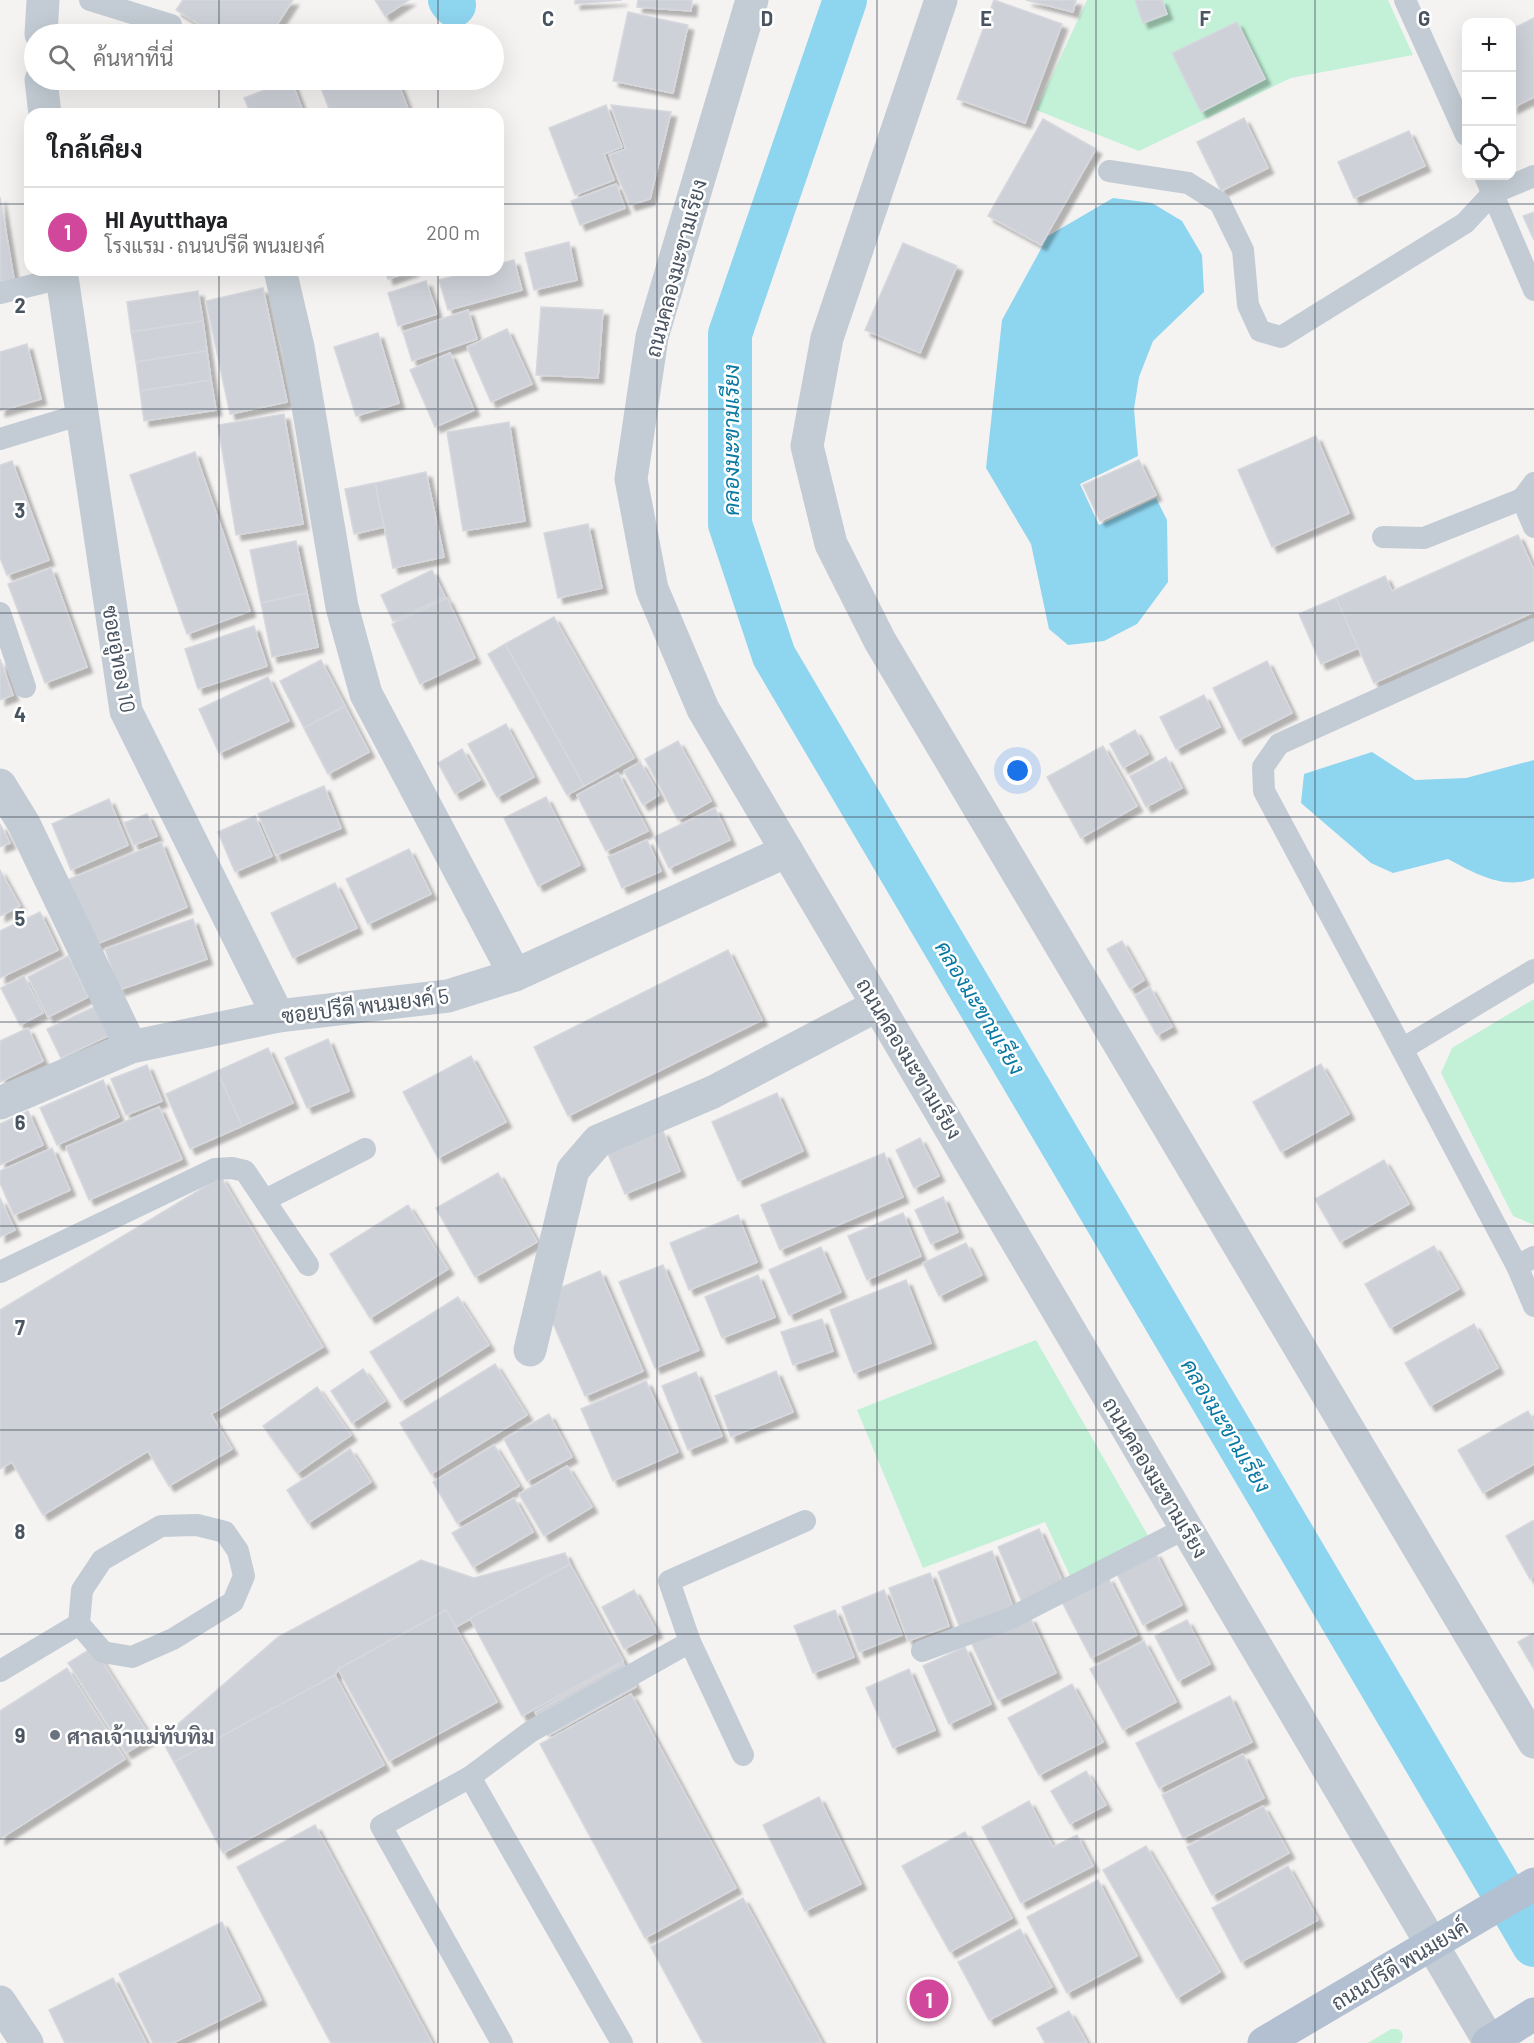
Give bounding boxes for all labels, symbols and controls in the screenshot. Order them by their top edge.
text: C [542,6,554,30]
text: D [761,6,773,30]
text: E [980,6,992,30]
text: F [1199,6,1211,30]
text: G [1418,6,1430,30]
map controls [1462,18,1516,180]
button: + [1462,18,1516,72]
search box [24,24,504,90]
icon: search [45,41,78,74]
text: ค้นหาที่นี่ [93,44,173,70]
button: − [1462,72,1516,126]
button: locate [1462,126,1516,180]
text: ใกล้เคียง [48,132,143,163]
street label: ถนนคลองมะขามเรียง [639,176,711,360]
text: HI Ayutthaya [105,206,228,232]
text: 1 [64,220,71,244]
text: 200 m [426,220,480,244]
text: โรงแรม · ถนนปรีดี พนมยงค์ [105,233,325,257]
text: 2 [14,293,26,317]
water label: คลองมะขามเรียง [717,364,743,516]
text: 3 [15,498,25,522]
street label: ซอยอู่ทอง 10 [94,603,142,715]
text: 4 [14,702,26,726]
your location [1003,756,1032,785]
text: 5 [15,906,26,930]
water label: คลองมะขามเรียง [931,935,1031,1079]
street label: ถนนคลองมะขามเรียง [852,973,968,1143]
street label: ซอยปรีดี พนมยงค์ 5 [280,982,450,1028]
text: 6 [15,1110,26,1134]
text: 7 [15,1315,25,1339]
water label: คลองมะขามเรียง [1177,1353,1277,1497]
street label: ถนนคลองมะขามเรียง [1098,1392,1214,1562]
text: 8 [15,1519,26,1543]
text: 9 [15,1723,25,1747]
place label: ศาลเจ้าแม่ทับทิม [67,1723,215,1748]
marker: ศาลเจ้าแม่ทับทิม [48,1728,62,1742]
street label: ถนนปรีดี พนมยงค์ [1326,1913,1472,2015]
pin: 1 [910,1976,948,2022]

